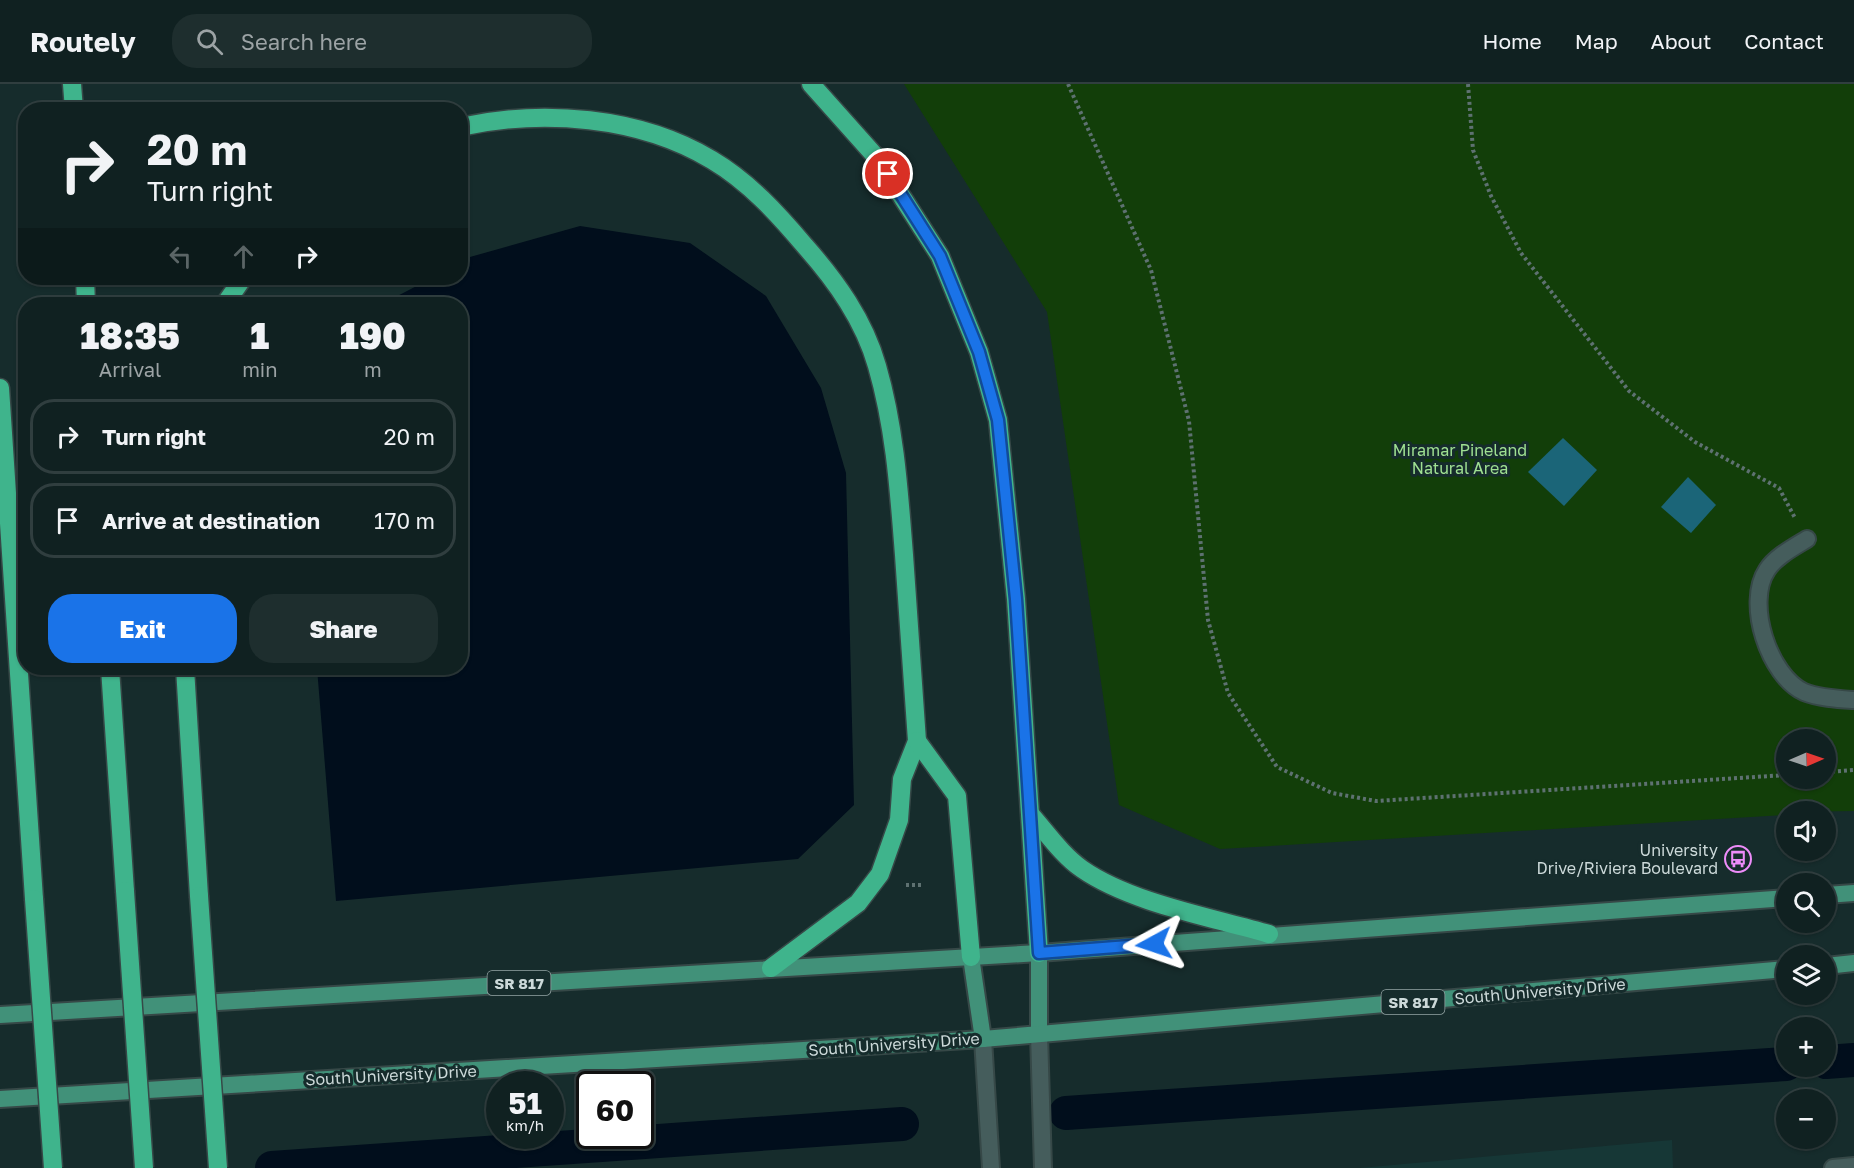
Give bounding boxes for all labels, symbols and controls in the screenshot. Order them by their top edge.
search box [172,14,592,68]
text: Routely [30,25,136,58]
icon: search [193,25,226,58]
text: Search here [241,28,367,55]
text: Home [1482,28,1542,54]
text: Map [1575,28,1618,54]
text: About [1651,28,1711,54]
text: Contact [1744,28,1824,54]
text: 20 m [147,124,247,174]
icon: right [48,126,126,204]
pin [862,148,913,199]
icon: arrive [871,157,904,190]
text: Turn right [147,175,273,207]
icon: left [164,240,197,273]
icon: ahead [227,240,260,273]
icon: right [290,240,323,273]
text: 18:35 [80,314,180,357]
text: 1 [250,314,269,357]
text: 190 [340,314,406,357]
text: Arrival [99,357,161,381]
text: min [242,357,278,381]
text: m [364,357,382,381]
icon: right [51,420,84,453]
text: Turn right [102,423,206,450]
text: 20 m [384,423,435,450]
park label: Miramar Pineland Natural Area [1393,440,1527,478]
icon: arrive [51,504,84,537]
text: Arrive at destination [102,507,320,534]
text: 170 m [374,507,435,534]
button: Exit [48,594,237,663]
button: Share [249,594,438,663]
north arrow [1776,729,1836,789]
map controls [1776,729,1836,1149]
button: sound [1776,801,1836,861]
place label: University Drive/Riviera Boulevard [1536,840,1718,878]
bus stop icon: University Drive/Riviera Boulevard [1723,844,1753,874]
button: search [1776,873,1836,933]
position arrow [1122,912,1186,976]
button: layers [1776,945,1836,1005]
road number: SR 817 [488,971,550,995]
street label: South University Drive [1454,974,1626,1008]
road number: SR 817 [1382,990,1444,1014]
button: + [1776,1017,1836,1077]
street label: South University Drive [808,1028,980,1060]
street label: South University Drive [305,1061,477,1089]
speed limit sign: 60 [576,1071,654,1149]
text: 51 [508,1085,542,1121]
button: − [1776,1089,1836,1149]
text: km/h [506,1116,544,1134]

